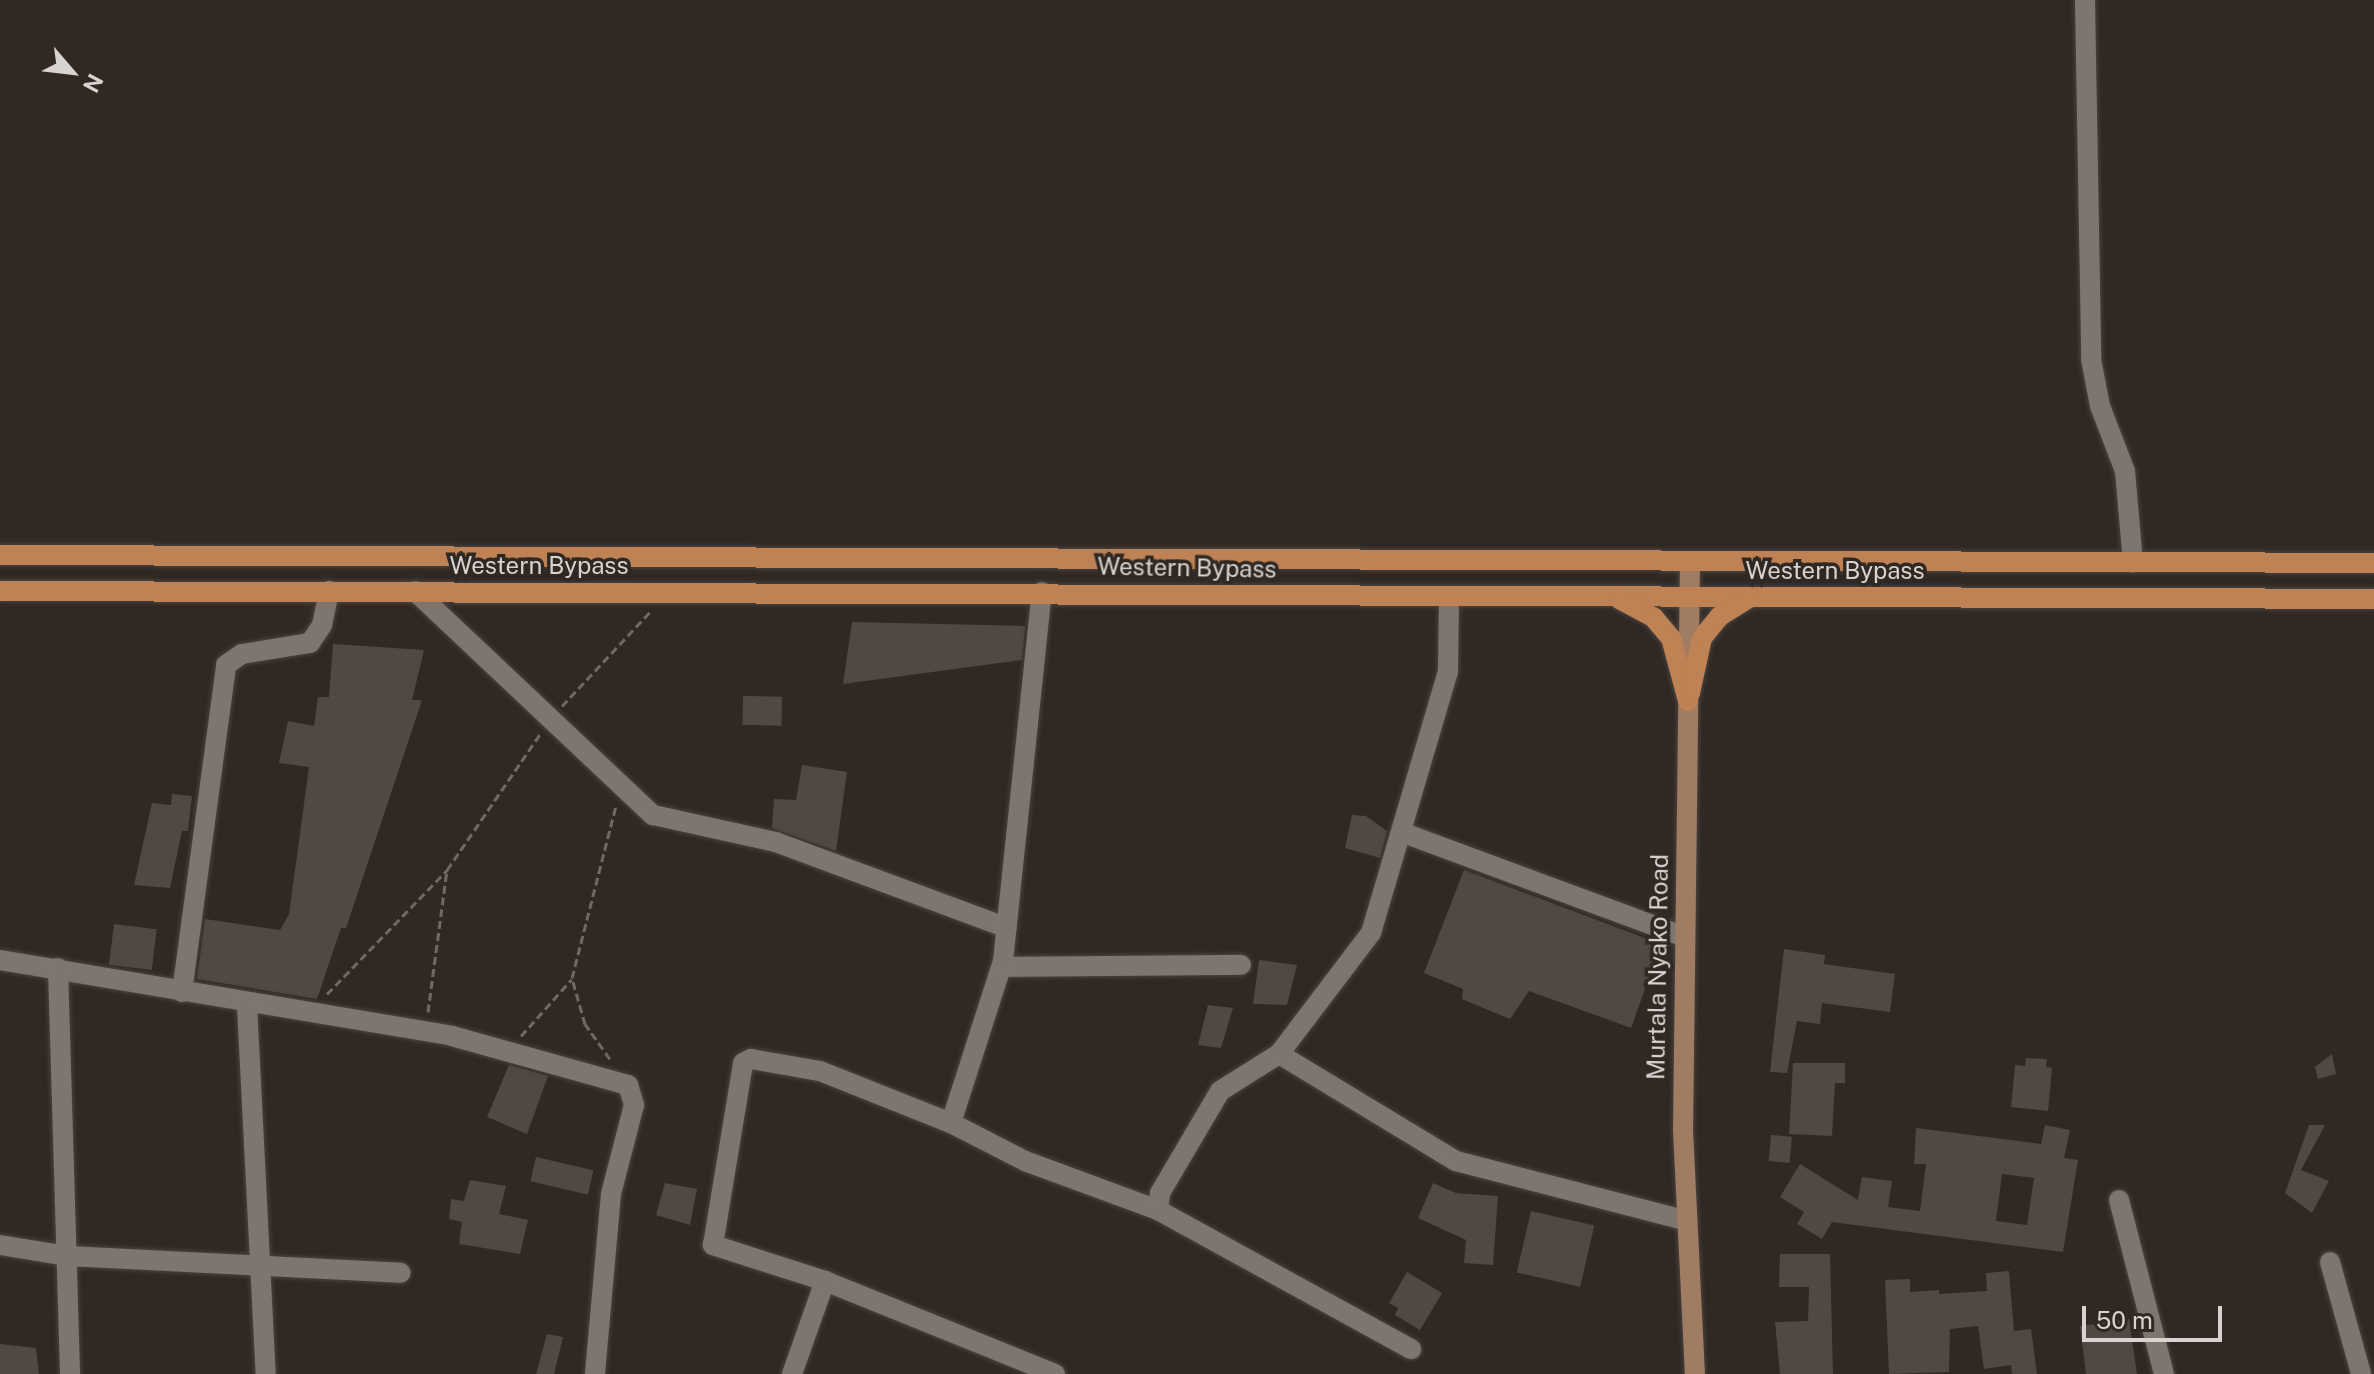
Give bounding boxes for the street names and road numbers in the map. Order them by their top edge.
street label: Western Bypass [449,552,629,580]
street label: Western Bypass [1097,552,1277,584]
street label: Western Bypass [1745,557,1925,585]
street label: Murtala Nyako Road [1642,854,1674,1080]

